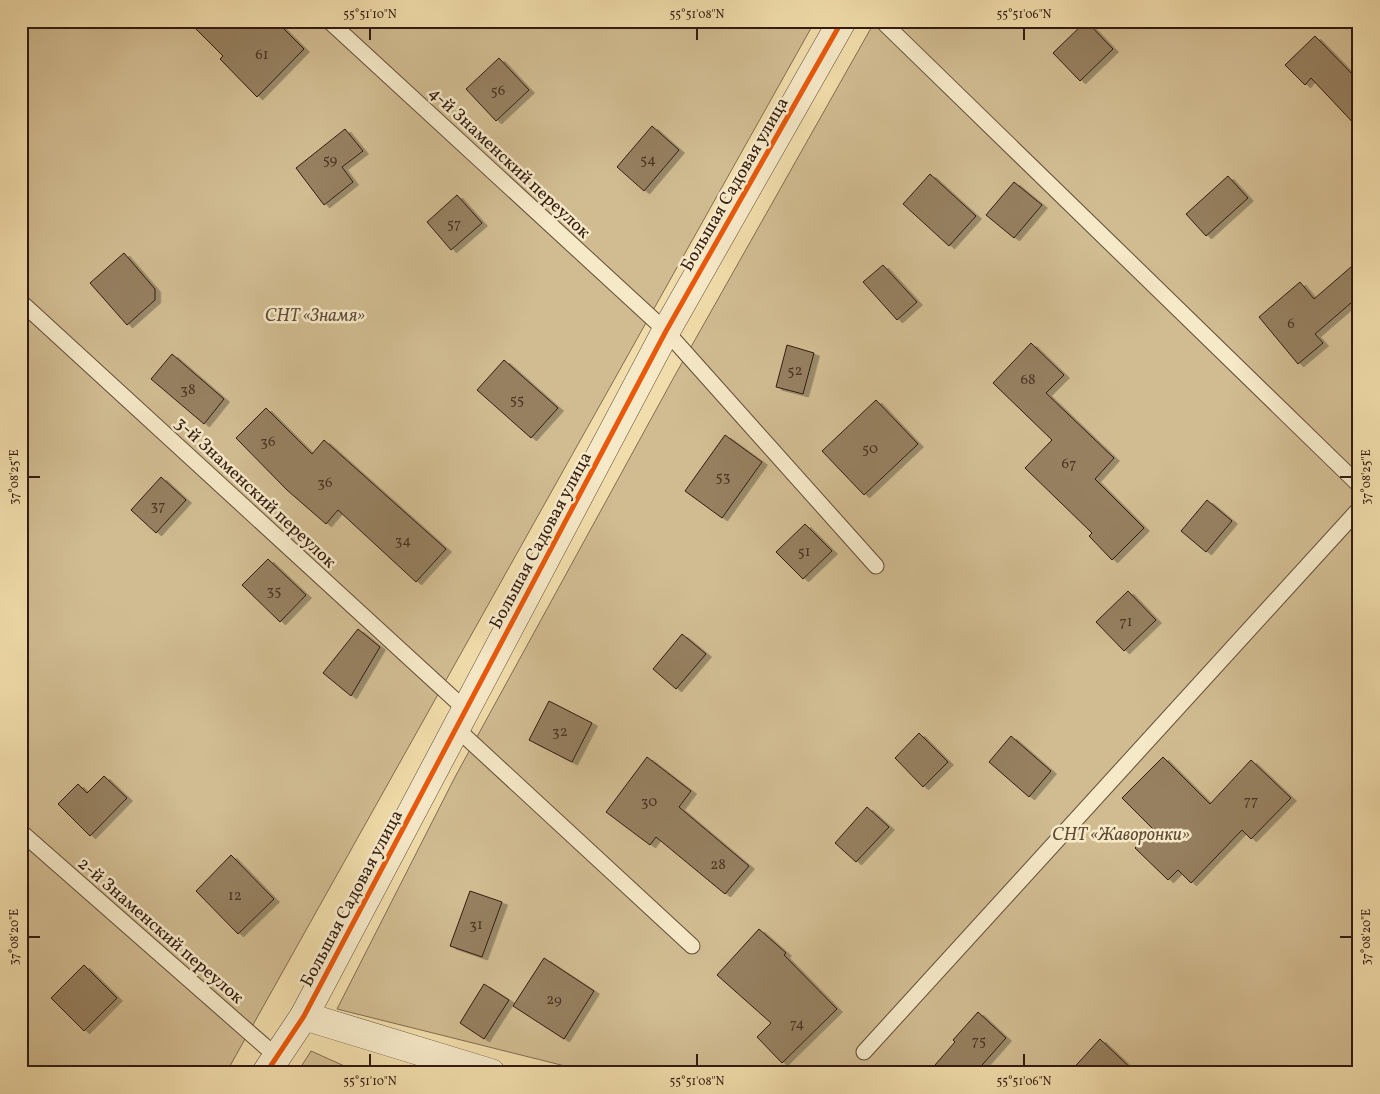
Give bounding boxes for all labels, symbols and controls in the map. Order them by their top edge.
text: 55°51'10"N [343,7,397,23]
text: 55°51'08"N [670,7,725,23]
text: 55°51'06"N [996,7,1052,23]
house number: 61 [255,45,269,66]
street label: 4-й Знаменский переулок [422,81,596,245]
house number: 56 [491,81,505,102]
street label: Большая Садовая улица [675,93,795,276]
house number: 59 [323,150,338,171]
house number: 54 [640,150,656,171]
house number: 57 [447,214,461,235]
park label: СНТ «Знамя» [265,304,365,329]
house number: 6 [1287,314,1295,335]
house number: 52 [787,361,803,382]
house number: 68 [1020,370,1036,391]
house number: 38 [180,380,196,401]
house number: 55 [510,390,524,411]
street label: 3-й Знаменский переулок [169,412,341,575]
house number: 36 [260,432,276,453]
house number: 50 [862,439,878,460]
street label: Большая Садовая улица [484,448,599,634]
text: 37°08'25"E [7,449,23,505]
text: 37°08'25"E [1359,449,1375,505]
house number: 67 [1062,454,1076,475]
house number: 53 [716,467,730,488]
house number: 36 [317,473,333,494]
house number: 37 [151,496,165,517]
house number: 34 [395,531,411,552]
house number: 51 [797,542,811,563]
house number: 35 [267,581,281,602]
house number: 71 [1119,612,1133,633]
house number: 32 [552,722,568,743]
house number: 77 [1244,791,1258,812]
house number: 30 [641,792,657,813]
street label: Большая Садовая улица [295,806,410,992]
park label: СНТ «Жаворонки» [1052,823,1190,848]
street label: 2-й Знаменский переулок [72,852,249,1011]
house number: 28 [710,855,726,876]
house number: 12 [228,886,242,907]
text: 37°08'20"E [7,909,23,965]
text: 37°08'20"E [1359,909,1375,965]
house number: 31 [469,915,483,936]
house number: 29 [546,990,562,1011]
house number: 74 [790,1014,804,1035]
house number: 75 [972,1031,986,1052]
text: 55°51'10"N [343,1074,397,1090]
text: 55°51'08"N [670,1074,725,1090]
text: 55°51'06"N [996,1074,1052,1090]

